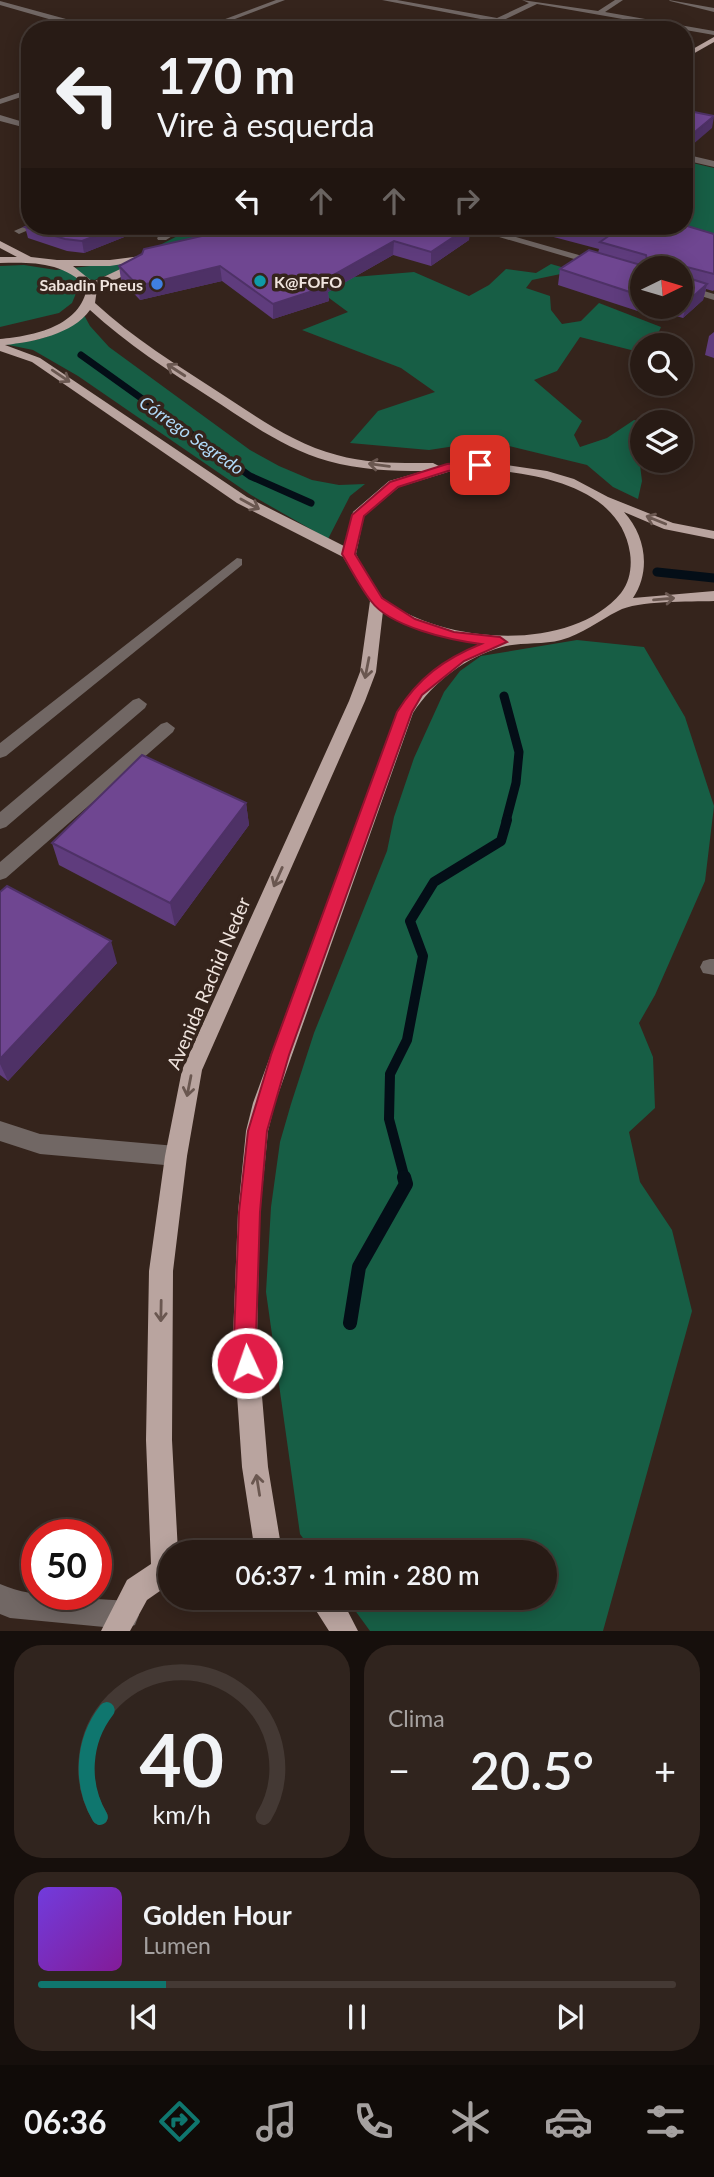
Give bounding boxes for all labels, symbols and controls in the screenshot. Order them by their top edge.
text: 170 m [157,46,295,104]
icon: left [42,49,133,140]
text: Vire à esquerda [157,105,375,144]
icon: left [229,182,267,220]
icon: ahead [302,182,340,220]
icon: ahead [375,182,413,220]
icon: right [448,182,486,220]
north arrow [630,256,693,318]
map controls [630,256,693,473]
place label: K@FOFO [274,272,342,291]
marker: K@FOFO [252,273,268,289]
place label: Sabadin Pneus [40,275,143,294]
marker: Sabadin Pneus [149,276,165,292]
button: search [630,333,693,396]
one-way arrow [167,363,186,378]
one-way arrow [51,369,70,383]
water label: Córrego Segredo [135,391,249,479]
button: layers [630,410,693,473]
pin [450,435,510,495]
icon: arrive [461,446,499,484]
one-way arrow [368,459,391,472]
one-way arrow [239,497,259,511]
one-way arrow [645,513,667,526]
one-way arrow [652,592,675,605]
one-way arrow [360,656,373,679]
one-way arrow [271,866,284,887]
street label: Avenida Rachid Neder [161,893,255,1072]
one-way arrow [182,1074,196,1097]
one-way arrow [154,1300,167,1323]
position arrow [210,1326,284,1400]
one-way arrow [251,1474,264,1497]
speed limit sign: 50 [21,1519,112,1610]
text: 06:37 · 1 min · 280 m [235,1559,480,1591]
text: Clima [388,1704,445,1732]
text: 40 [140,1716,224,1804]
text: 20.5° [470,1739,594,1801]
text: − [388,1747,410,1793]
text: + [654,1747,676,1793]
text: km/h [153,1799,211,1829]
text: Golden Hour [143,1899,292,1931]
text: Lumen [143,1931,211,1959]
icon: previous [125,1998,163,2036]
icon: pause [338,1998,376,2036]
icon: next [551,1998,589,2036]
icon: directions [155,2097,204,2146]
icon: music [252,2097,301,2146]
icon: phone [349,2097,398,2146]
icon: climate [446,2097,495,2146]
icon: car [544,2097,593,2146]
icon: filters [641,2097,690,2146]
text: 06:36 [24,2102,107,2141]

